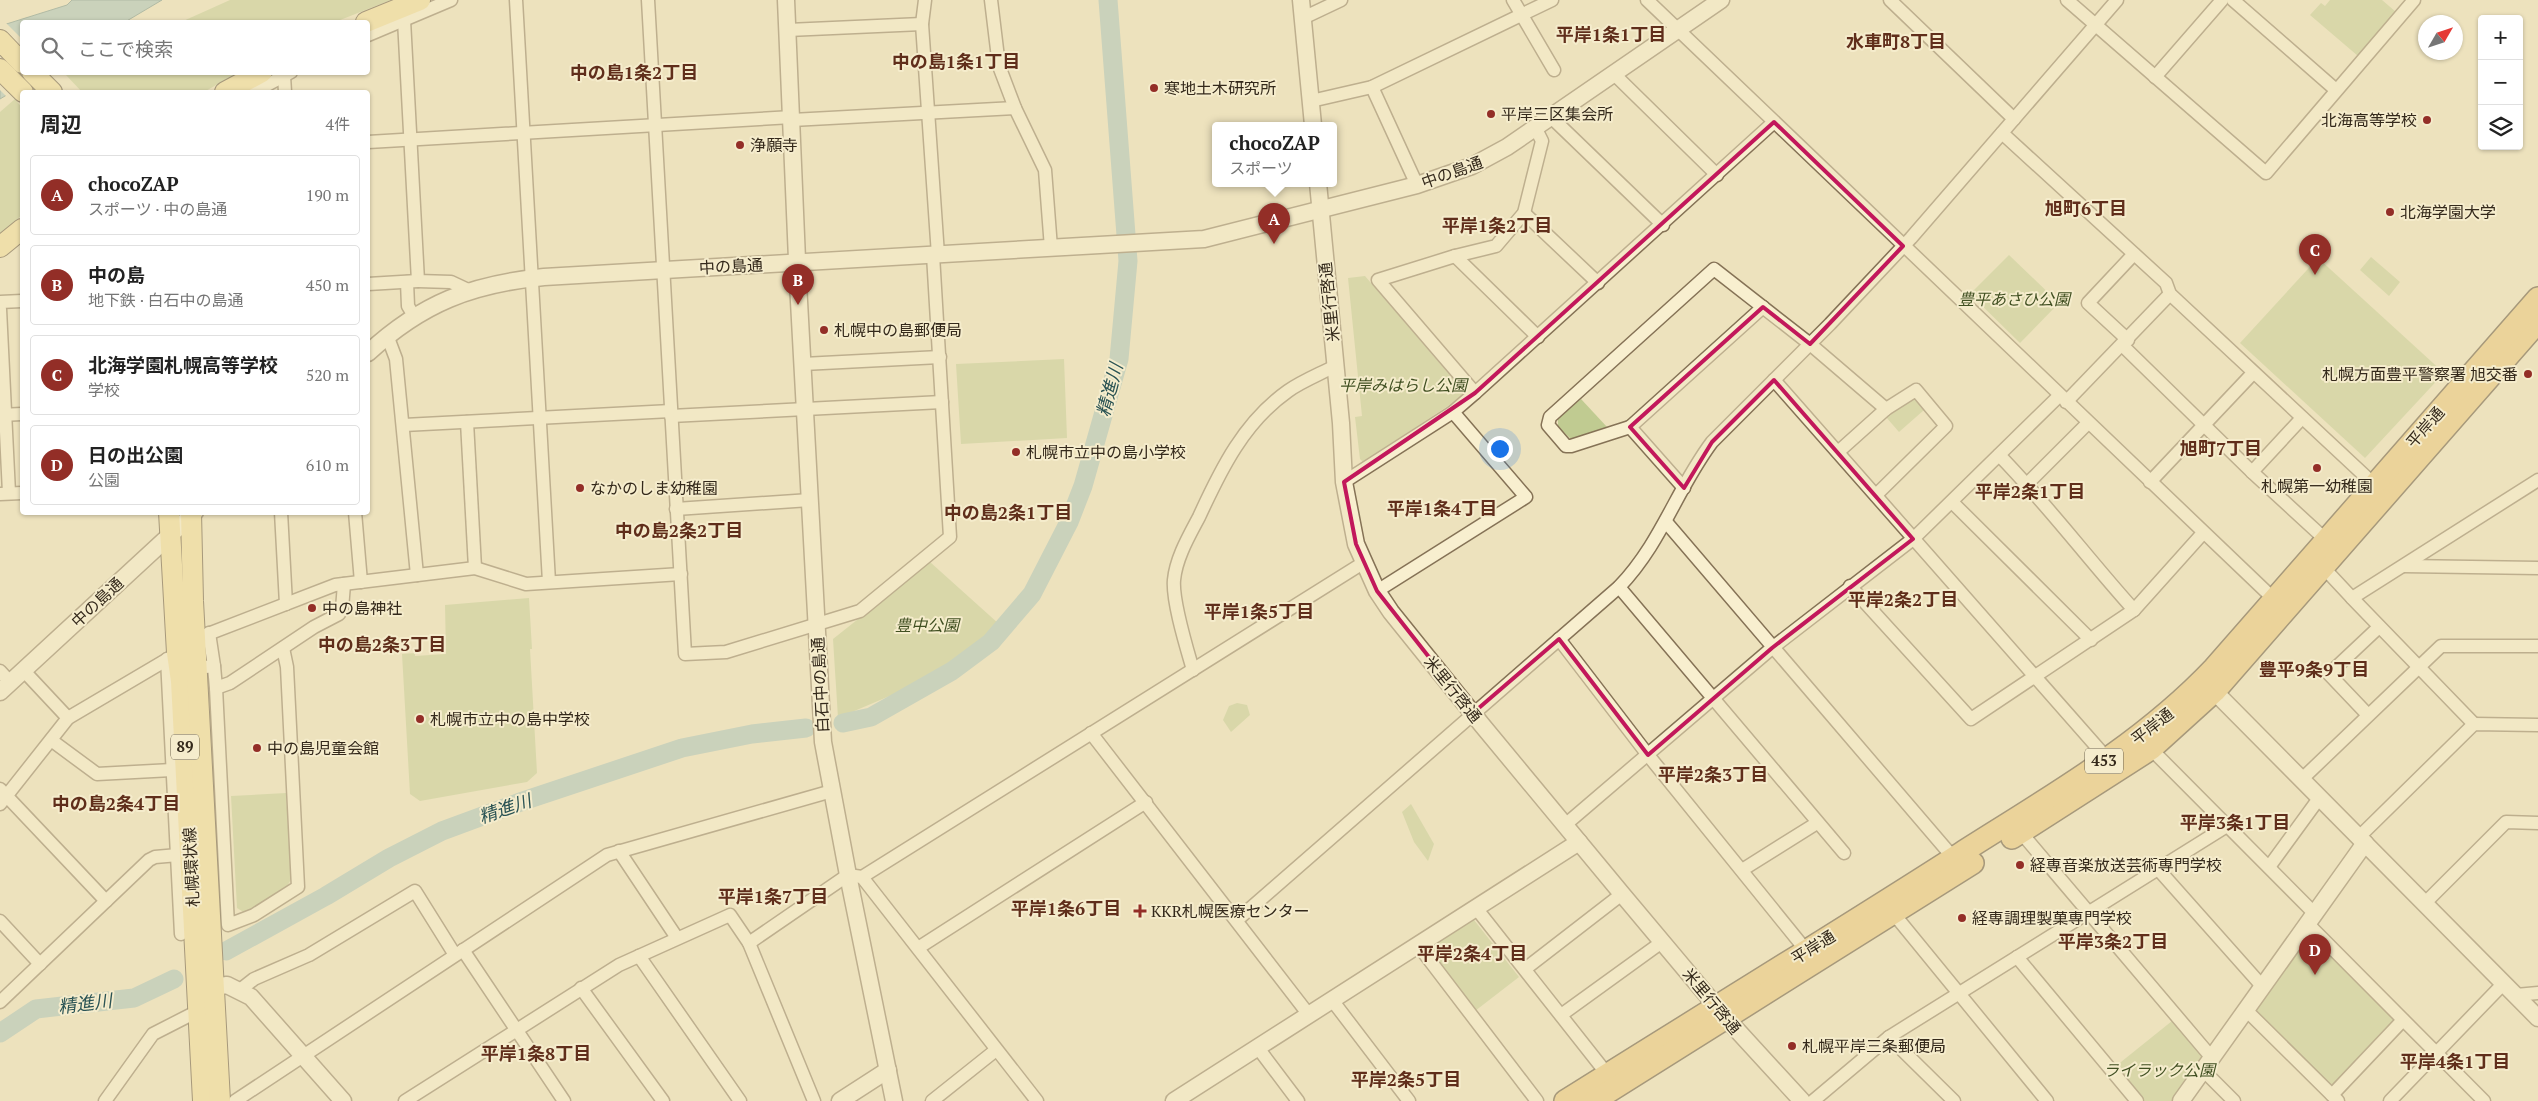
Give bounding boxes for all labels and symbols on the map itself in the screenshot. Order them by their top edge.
north arrow [2418,15,2463,60]
district label: 平岸1条1丁目 [1556,22,1666,46]
district label: 水車町8丁目 [1846,29,1946,53]
district label: 中の島1条1丁目 [892,49,1020,73]
district label: 中の島1条2丁目 [570,60,698,84]
place label: 寒地土木研究所 [1164,77,1276,99]
marker: 寒地土木研究所 [1148,82,1160,94]
place label: 平岸三区集会所 [1501,103,1613,125]
marker: 平岸三区集会所 [1485,108,1497,120]
place label: 北海高等学校 [2321,109,2417,131]
marker: 北海高等学校 [2421,114,2433,126]
place label: 浄願寺 [750,134,798,156]
marker: 浄願寺 [734,139,746,151]
street label: 中の島通 [1418,151,1486,193]
district label: 旭町6丁目 [2045,196,2127,220]
place label: 北海学園大学 [2400,201,2496,223]
pin: A [1258,203,1290,244]
marker: 北海学園大学 [2384,206,2396,218]
district label: 平岸1条2丁目 [1442,213,1552,237]
pin: C [2299,234,2331,275]
street label: 中の島通 [698,253,764,279]
street label: 米里行啓通 [1314,261,1344,343]
pin: B [782,264,814,305]
park label: 豊平あさひ公園 [1958,288,2072,310]
place label: 札幌中の島郵便局 [834,319,962,341]
marker: 札幌中の島郵便局 [818,324,830,336]
water label: 精進川 [1090,359,1128,419]
place label: 札幌方面豊平警察署 旭交番 [2322,363,2518,385]
marker: 札幌方面豊平警察署 旭交番 [2522,368,2534,380]
park label: 平岸みはらし公園 [1339,374,1469,396]
street label: 平岸通 [2401,402,2449,452]
your location [1487,436,1513,462]
district label: 旭町7丁目 [2180,436,2262,460]
place label: 札幌市立中の島小学校 [1026,441,1186,463]
marker: 札幌市立中の島小学校 [1010,446,1022,458]
marker: 札幌第一幼稚園 [2311,462,2323,474]
place label: 札幌第一幼稚園 [2261,475,2373,497]
place label: なかのしま幼稚園 [590,477,718,499]
district label: 平岸2条1丁目 [1975,479,2085,503]
marker: なかのしま幼稚園 [574,482,586,494]
district label: 平岸1条4丁目 [1387,496,1497,520]
district label: 中の島2条1丁目 [944,500,1072,524]
district label: 中の島2条2丁目 [615,518,743,542]
street label: 中の島通 [66,572,128,632]
district label: 平岸2条2丁目 [1848,587,1958,611]
place label: 中の島神社 [322,597,402,619]
district label: 平岸1条5丁目 [1204,599,1314,623]
marker: 中の島神社 [306,602,318,614]
park label: 豊中公園 [895,614,961,636]
district label: 中の島2条3丁目 [318,632,446,656]
street label: 白石中の島通 [807,636,833,734]
street label: 米里行啓通 [1419,651,1487,727]
district label: 豊平9条9丁目 [2259,657,2369,681]
street label: 平岸通 [2126,703,2178,749]
place label: 札幌市立中の島中学校 [430,708,590,730]
marker: 札幌市立中の島中学校 [414,713,426,725]
road number: 89 [171,734,199,760]
place label: 中の島児童会館 [267,737,379,759]
marker: 中の島児童会館 [251,742,263,754]
road number: 453 [2085,748,2123,774]
district label: 平岸2条3丁目 [1658,762,1768,786]
water label: 精進川 [475,787,536,828]
district label: 中の島2条4丁目 [52,791,180,815]
district label: 平岸3条1丁目 [2180,810,2290,834]
street label: 札幌環状線 [178,826,204,908]
place label: 経専音楽放送芸術専門学校 [2030,854,2222,876]
marker: 経専音楽放送芸術専門学校 [2014,859,2026,871]
district label: 平岸1条7丁目 [718,884,828,908]
district label: 平岸1条6丁目 [1011,896,1121,920]
place label: KKR札幌医療センター [1151,900,1310,922]
marker: KKR札幌医療センター [1133,904,1147,918]
place label: 経専調理製菓専門学校 [1972,907,2132,929]
marker: 経専調理製菓専門学校 [1956,912,1968,924]
street label: 平岸通 [1787,925,1839,969]
district label: 平岸3条2丁目 [2058,929,2168,953]
pin: D [2299,934,2331,975]
district label: 平岸2条4丁目 [1417,941,1527,965]
street label: 米里行啓通 [1678,963,1746,1039]
water label: 精進川 [57,988,115,1018]
place label: 札幌平岸三条郵便局 [1802,1035,1946,1057]
marker: 札幌平岸三条郵便局 [1786,1040,1798,1052]
district label: 平岸1条8丁目 [481,1041,591,1065]
district label: 平岸4条1丁目 [2400,1049,2510,1073]
park label: ライラック公園 [2103,1059,2217,1081]
district label: 平岸2条5丁目 [1351,1067,1461,1091]

